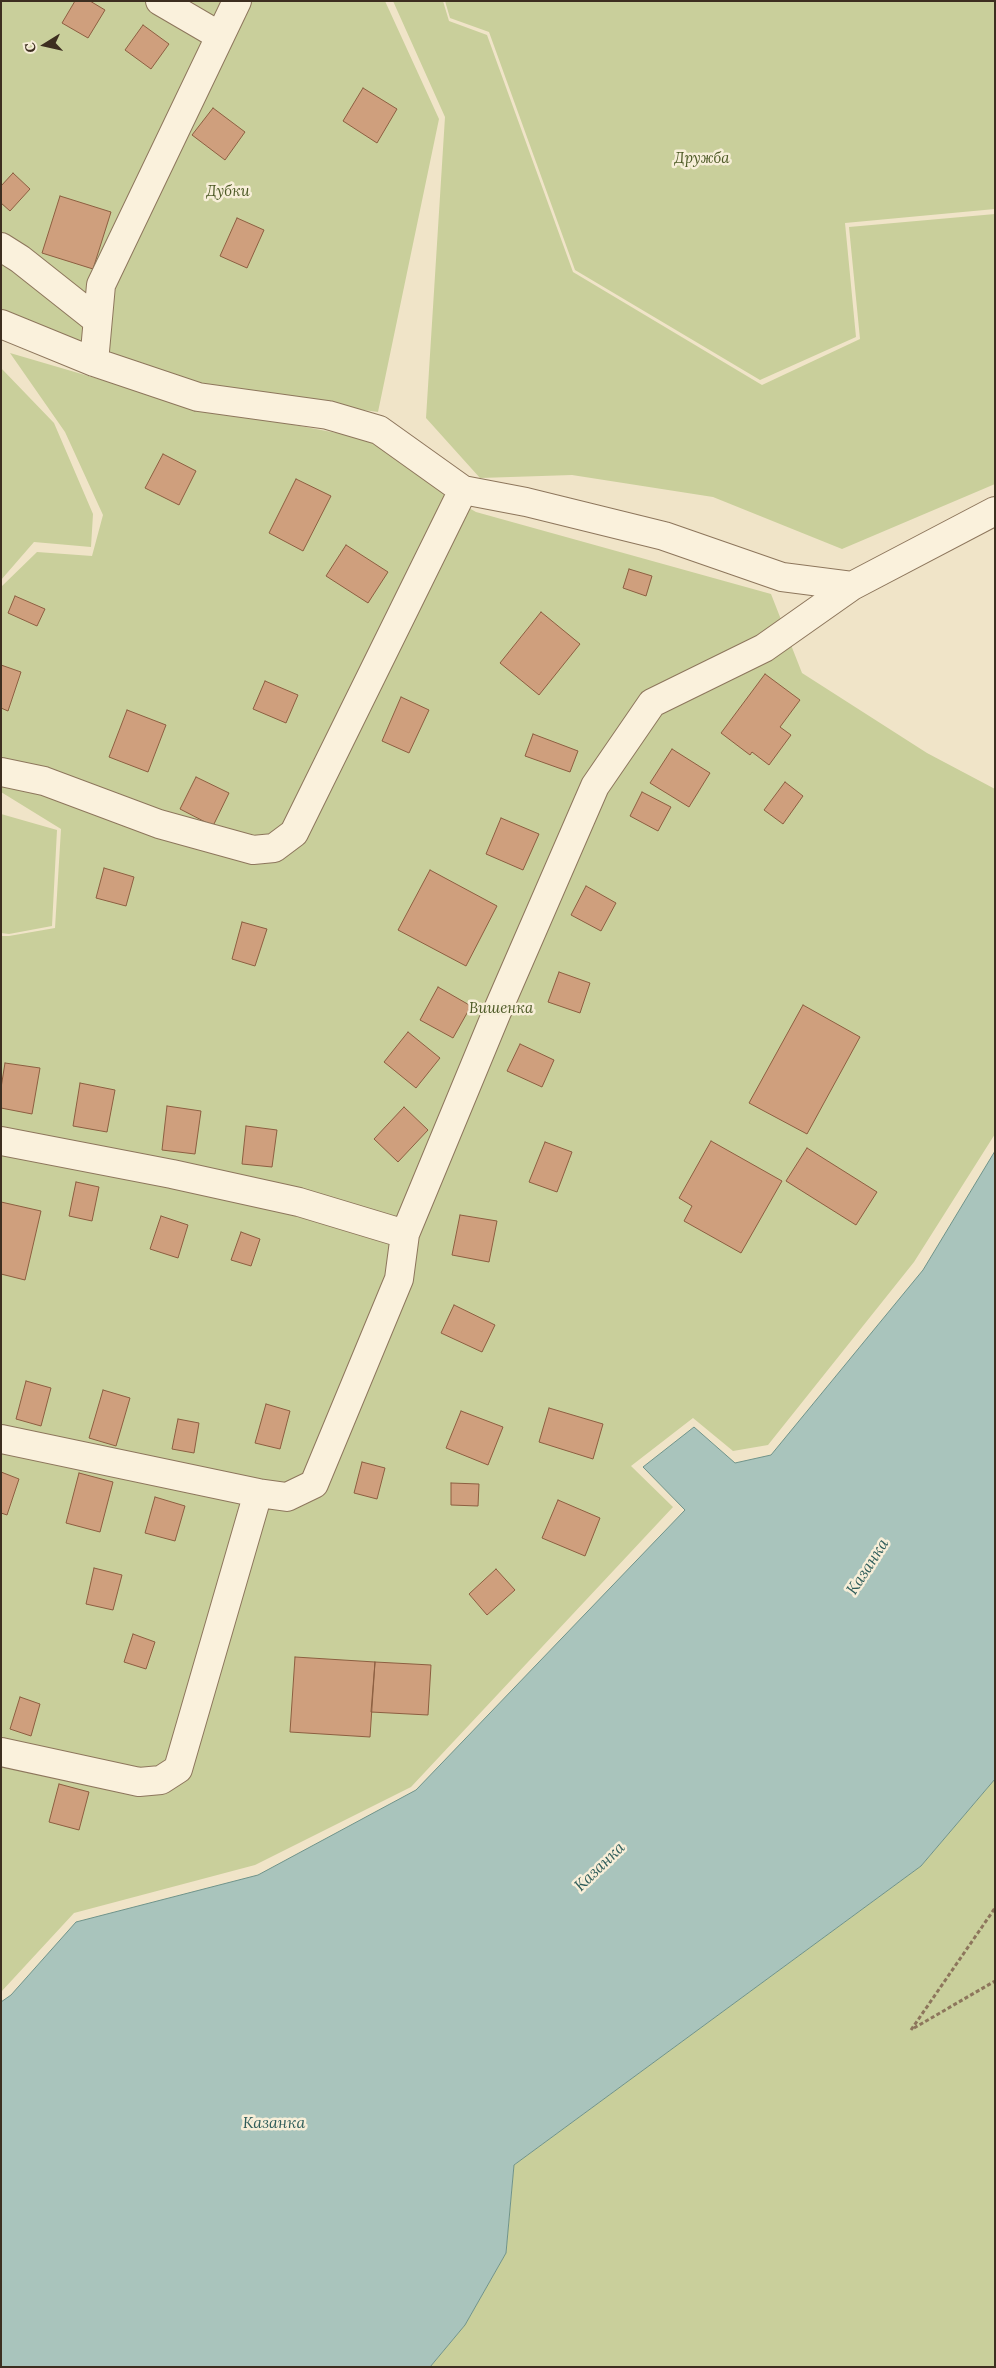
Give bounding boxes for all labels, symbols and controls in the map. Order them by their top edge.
north arrow [20,20,70,70]
text: С [21,41,40,54]
park label: Дружба [674,150,730,168]
park label: Дубки [206,183,250,201]
park label: Вишенка [469,1000,533,1018]
water label: Казанка [843,1536,893,1598]
water label: Казанка [571,1838,629,1896]
water label: Казанка [243,2113,305,2133]

